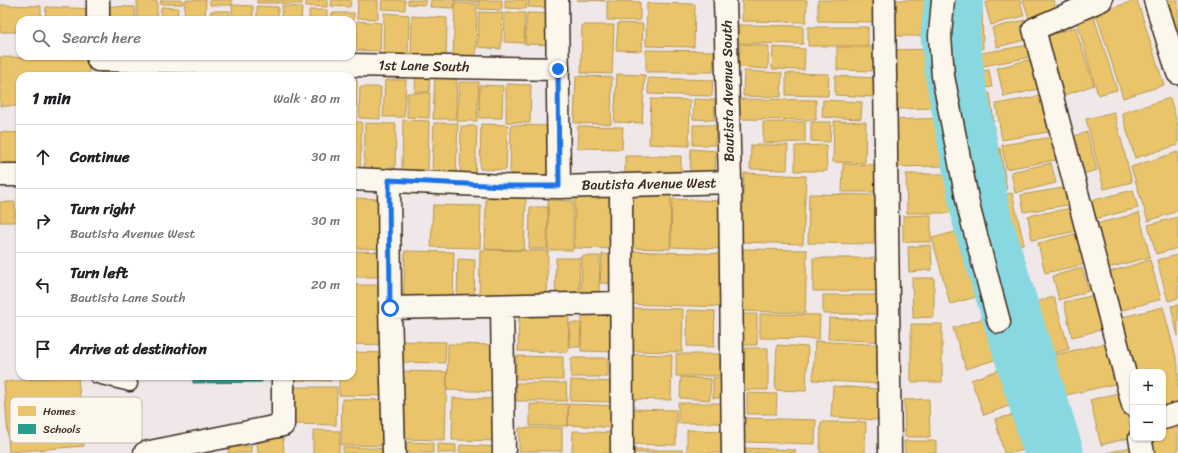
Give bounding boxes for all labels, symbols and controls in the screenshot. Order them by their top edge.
search box [16,16,356,60]
street label: Bautista Avenue South [714,20,742,162]
text: Search here [62,25,141,51]
icon: search [30,27,52,49]
street label: 1st Lane South [378,53,470,79]
route end [549,60,567,78]
text: 1 min [32,83,71,113]
text: Walk · 80 m [273,87,340,110]
text: Continue [70,144,130,170]
text: 30 m [311,145,340,168]
icon: ahead [32,146,54,168]
street label: Bautista Avenue West [581,170,717,198]
text: Turn right [70,196,135,222]
text: 30 m [311,209,340,232]
icon: right [32,210,54,232]
text: Bautista Avenue West [70,222,195,245]
text: Turn left [70,260,128,286]
text: 20 m [311,273,340,296]
icon: left [32,274,54,296]
text: Bautista Lane South [70,286,186,309]
route start [381,299,399,317]
text: Arrive at destination [70,336,207,362]
icon: arrive [32,338,54,360]
map controls [1130,369,1166,441]
button: + [1130,369,1166,405]
legend [10,397,142,443]
text: Homes [43,402,76,421]
button: − [1130,405,1166,441]
text: Schools [43,420,81,439]

